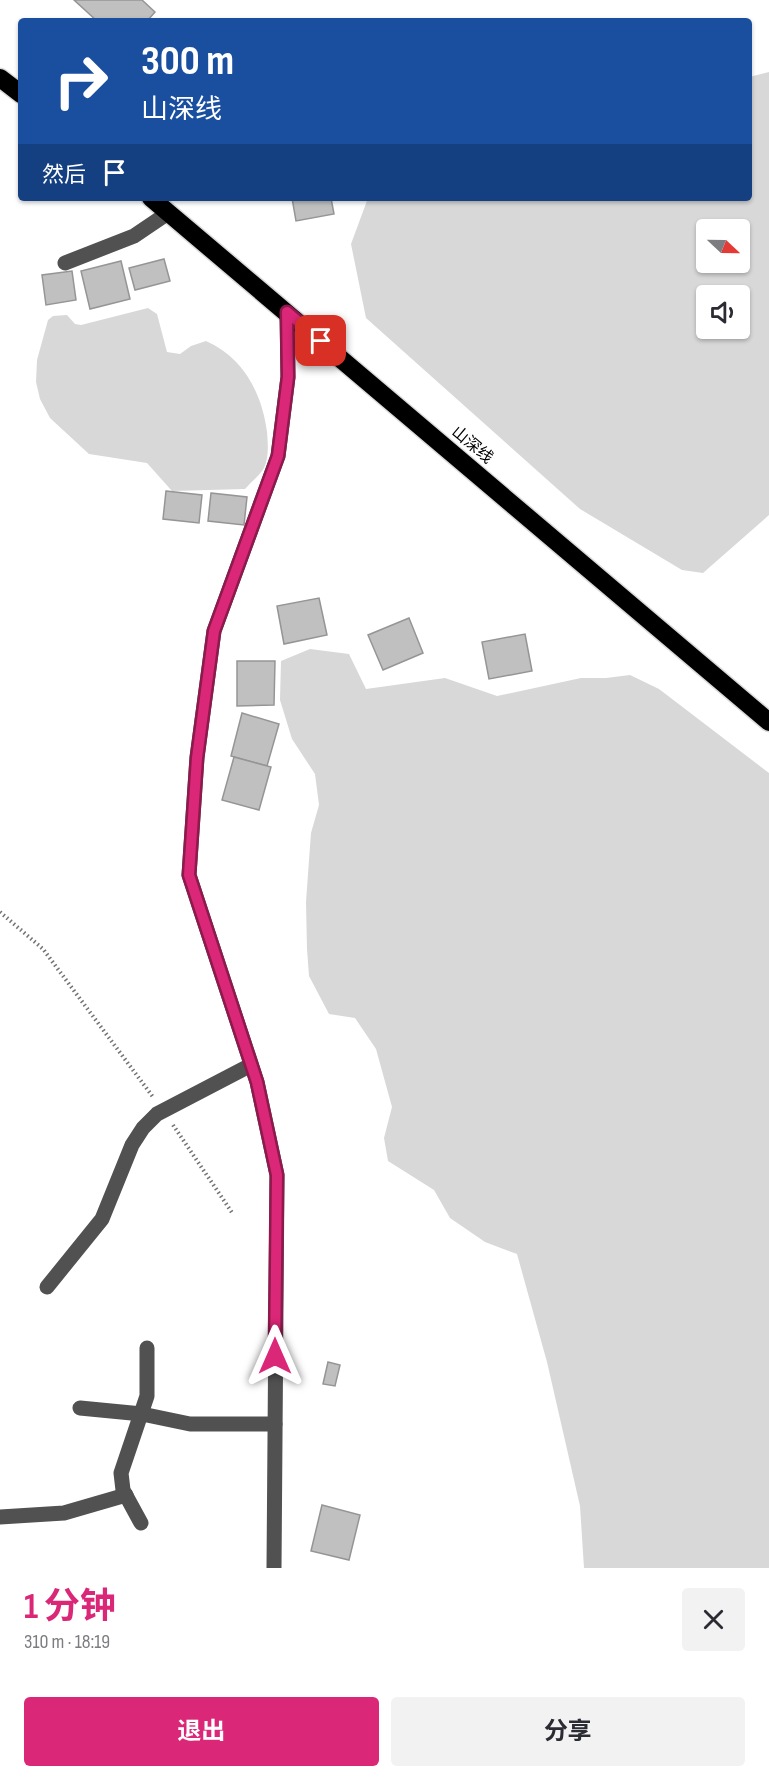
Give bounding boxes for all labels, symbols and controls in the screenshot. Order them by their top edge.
text: 300 m [141,36,234,87]
icon: right [42,42,120,120]
text: 山深线 [141,94,222,126]
icon: arrive [98,156,131,189]
text: 然后 [42,162,86,189]
north arrow [696,219,750,273]
map controls [696,219,750,339]
button: sound [696,285,750,339]
pin [295,315,346,366]
icon: arrive [304,324,337,357]
street label: 山深线 [448,422,497,468]
position arrow [243,1324,307,1388]
text: 1 分钟 [24,1586,116,1629]
button: close [682,1588,745,1651]
text: 310 m · 18:19 [24,1630,110,1654]
button: 退出 [24,1697,379,1766]
button: 分享 [391,1697,745,1766]

